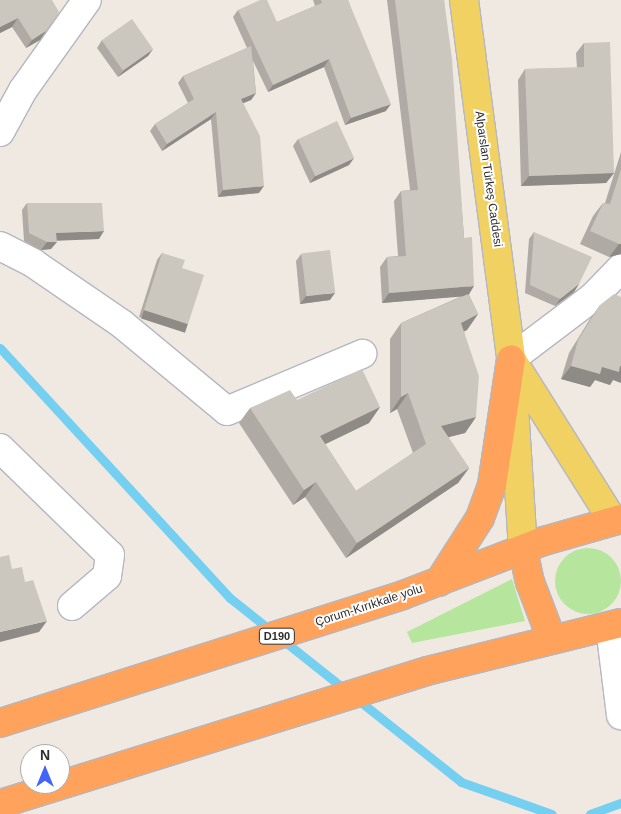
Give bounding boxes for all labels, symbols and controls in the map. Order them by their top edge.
street label: Alparslan Türkeş Caddesi [471,110,505,248]
street label: Çorum-Kırıkkale yolu [314,582,424,630]
road number: D190 [258,628,296,644]
north arrow [20,744,70,794]
text: N [40,747,50,763]

